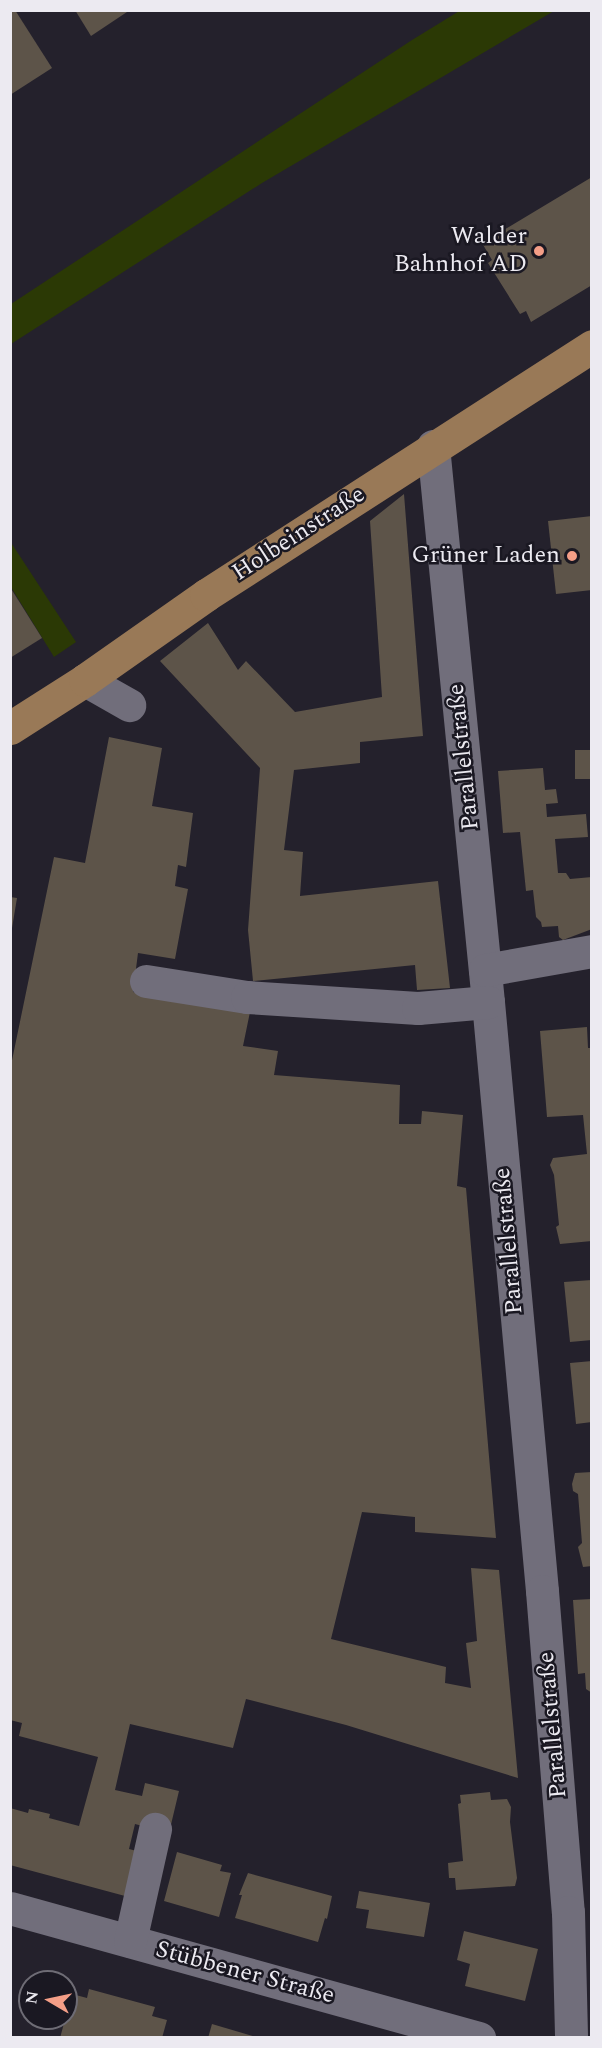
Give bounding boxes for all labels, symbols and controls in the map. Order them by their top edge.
place label: Walder Bahnhof AD [394,223,527,279]
marker: Walder Bahnhof AD [532,244,546,258]
street label: Holbeinstraße [227,480,371,588]
place label: Grüner Laden [412,542,560,570]
marker: Grüner Laden [565,549,579,563]
street label: Parallelstraße [442,682,486,832]
street label: Parallelstraße [488,1166,530,1316]
street label: Parallelstraße [532,1650,574,1800]
street label: Stübbener Straße [152,1935,338,2011]
north arrow [18,1970,78,2030]
text: N [19,1989,45,2006]

